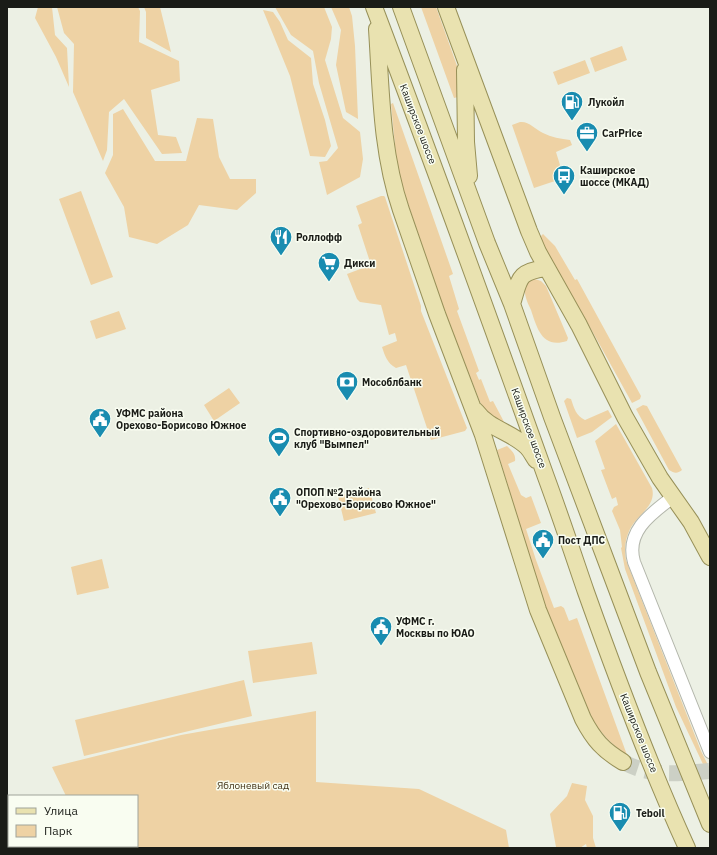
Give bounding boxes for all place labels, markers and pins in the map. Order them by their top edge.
fuel station icon: Лукойл [559,89,585,122]
place label: Лукойл [588,96,624,109]
office icon: CarPrice [574,120,600,153]
place label: CarPrice [602,127,643,140]
bus stop icon: Каширское шоссе (МКАД) [551,163,577,196]
place label: Каширское шоссе (МКАД) [580,164,650,189]
restaurant icon: Роллофф [268,224,294,257]
place label: Роллофф [296,231,342,244]
supermarket icon: Дикси [316,250,342,283]
place label: Дикси [344,257,375,270]
bank icon: Мособлбанк [334,369,360,402]
place label: Мособлбанк [362,376,422,389]
public building icon: УФМС района Орехово-Борисово Южное [87,406,113,439]
place label: УФМС района Орехово-Борисово Южное [116,407,247,432]
sports icon: Спортивно-оздоровительный клуб "Вымпел" [266,425,292,458]
place label: Спортивно-оздоровительный клуб "Вымпел" [294,426,440,451]
public building icon: ОПОП №2 района "Орехово-Борисово Южное" [267,485,293,518]
place label: ОПОП №2 района "Орехово-Борисово Южное" [296,486,436,511]
public building icon: Пост ДПС [530,527,556,560]
place label: Пост ДПС [558,534,606,547]
public building icon: УФМС г. Москвы по ЮАО [368,614,394,647]
place label: УФМС г. Москвы по ЮАО [396,615,475,640]
fuel station icon: Teboil [607,800,633,833]
place label: Teboil [636,807,664,820]

